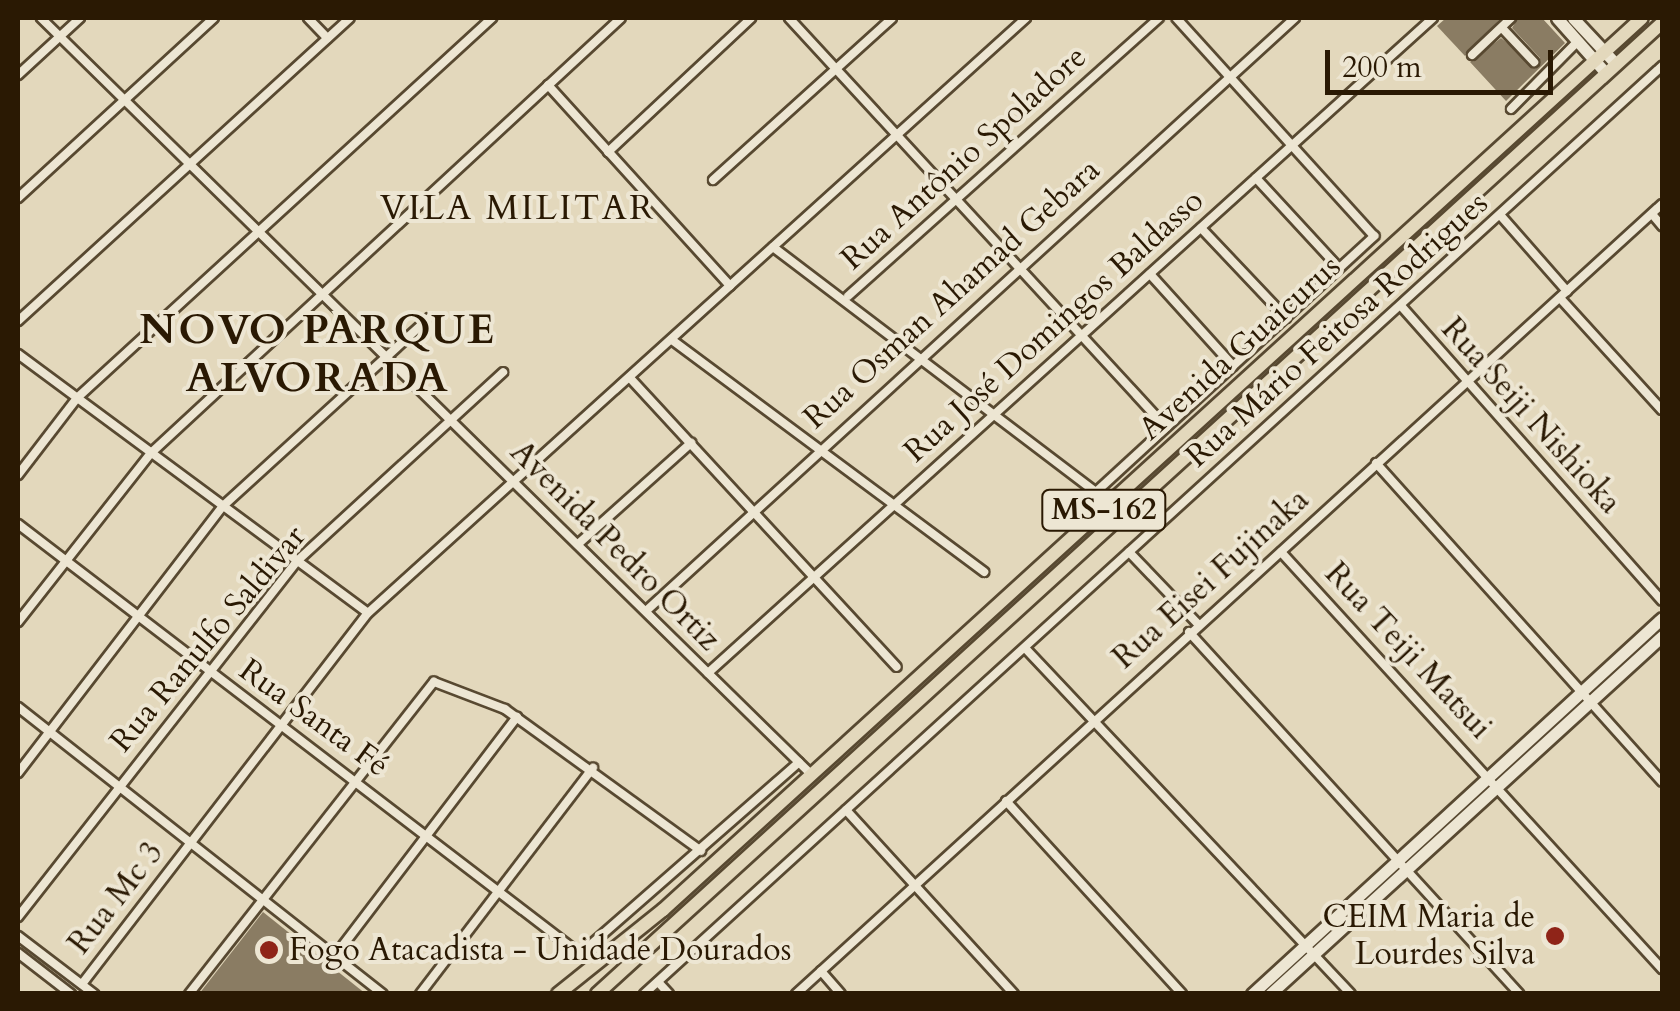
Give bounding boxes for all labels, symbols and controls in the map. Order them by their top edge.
scale bar [1330,30,1558,92]
street label: Rua Antônio Spoladore [834,38,1094,278]
text: 200 m [1342,47,1422,88]
street label: Rua Osman Ahamad Gebara [796,151,1108,437]
street label: Rua José Domingos Baldasso [896,181,1212,471]
street label: Rua Mário Feitosa Rodrigues [1178,184,1496,476]
district label: VILA MILITAR [380,187,656,229]
street label: Avenida Guaicurus [1131,247,1349,449]
district label: NOVO PARQUE ALVORADA [139,305,497,404]
street label: Rua Seiji Nishioka [1433,310,1629,522]
street label: Avenida Pedro Ortiz [502,433,728,659]
street label: Rua Eisei Fujinaka [1105,481,1317,677]
road number: MS-162 [1039,485,1169,535]
street label: Rua Ranulfo Saldivar [102,518,314,760]
street label: Rua Teiji Matsui [1317,555,1499,747]
street label: Rua Santa Fé [232,651,396,785]
street label: Rua Mc 3 [60,834,172,962]
place label: CEIM Maria de Lourdes Silva [1322,899,1535,974]
marker: CEIM Maria de Lourdes Silva [1544,925,1566,947]
place label: Fogo Atacadista - Unidade Dourados [289,931,791,969]
marker: Fogo Atacadista - Unidade Dourados [258,939,280,961]

